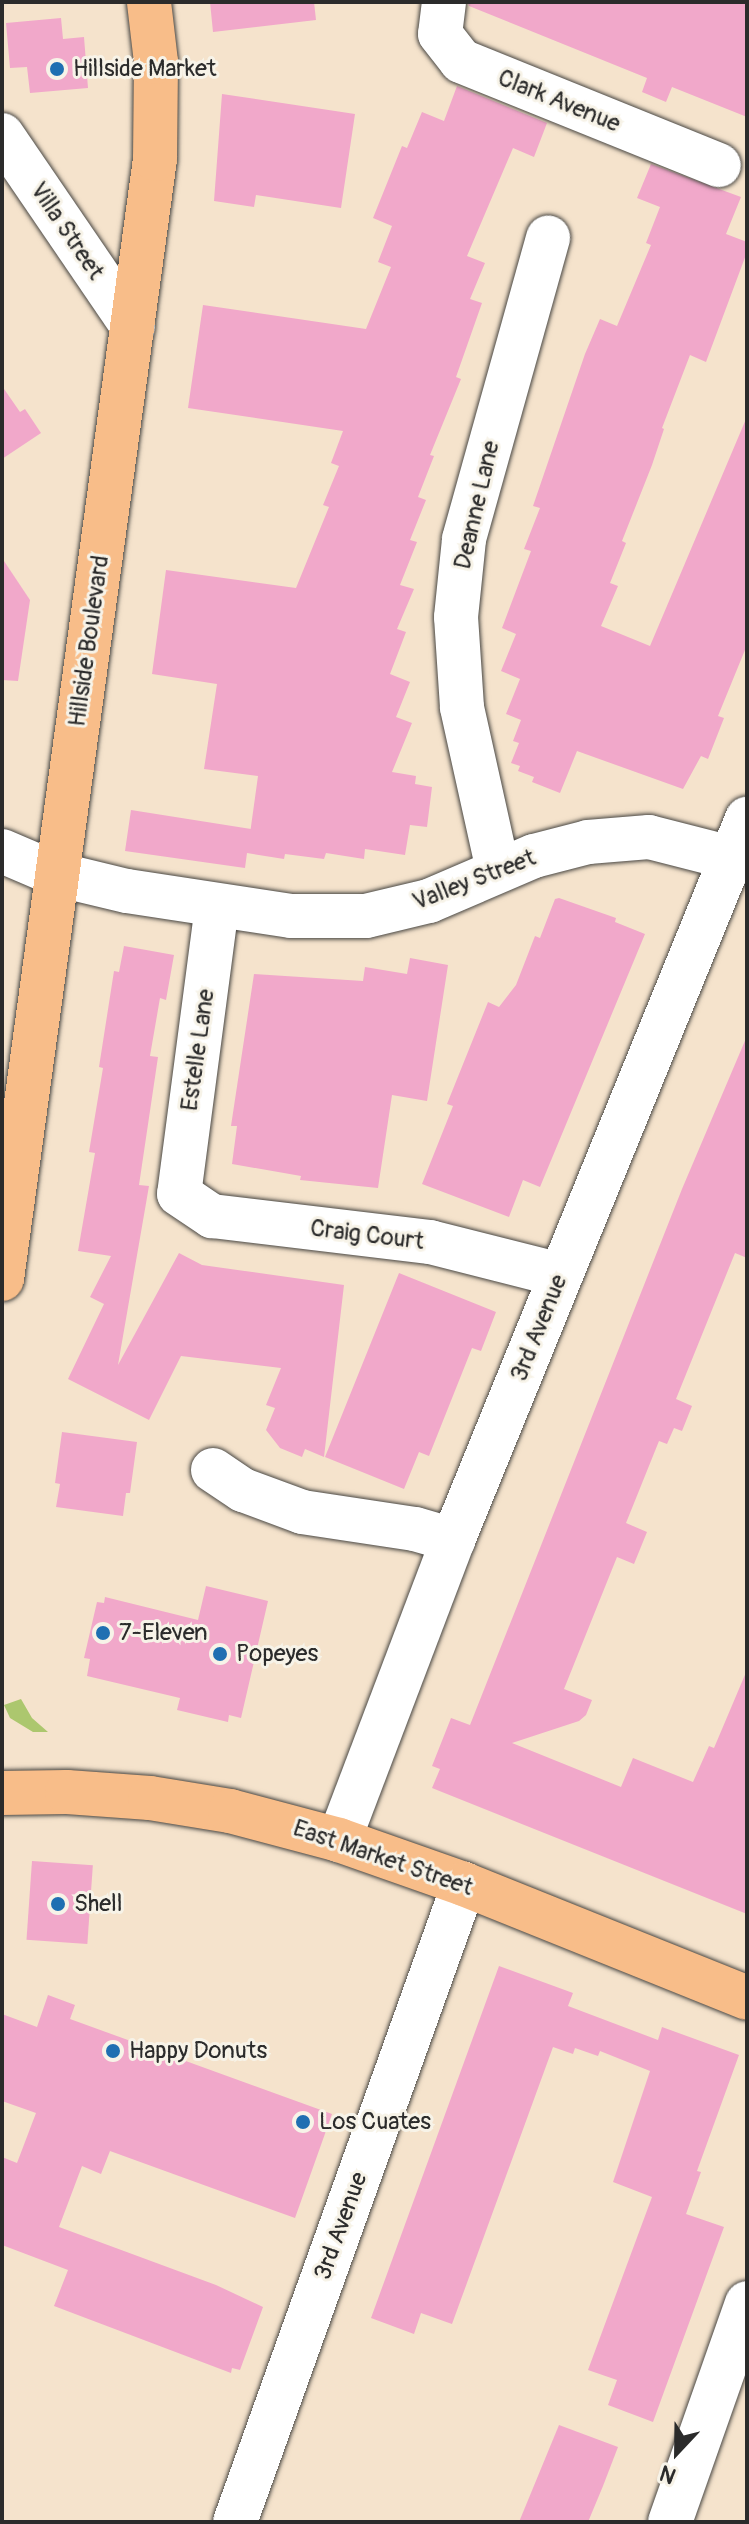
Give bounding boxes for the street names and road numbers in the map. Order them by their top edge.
street label: Clark Avenue [494,63,624,139]
street label: Villa Street [24,177,110,285]
street label: Deanne Lane [448,438,506,572]
street label: Hillside Boulevard [63,553,115,729]
street label: Valley Street [408,843,540,917]
street label: Estelle Lane [175,987,221,1113]
street label: Craig Court [309,1214,425,1256]
street label: 3rd Avenue [505,1271,573,1385]
street label: East Market Street [289,1814,477,1902]
street label: 3rd Avenue [308,2168,374,2284]

